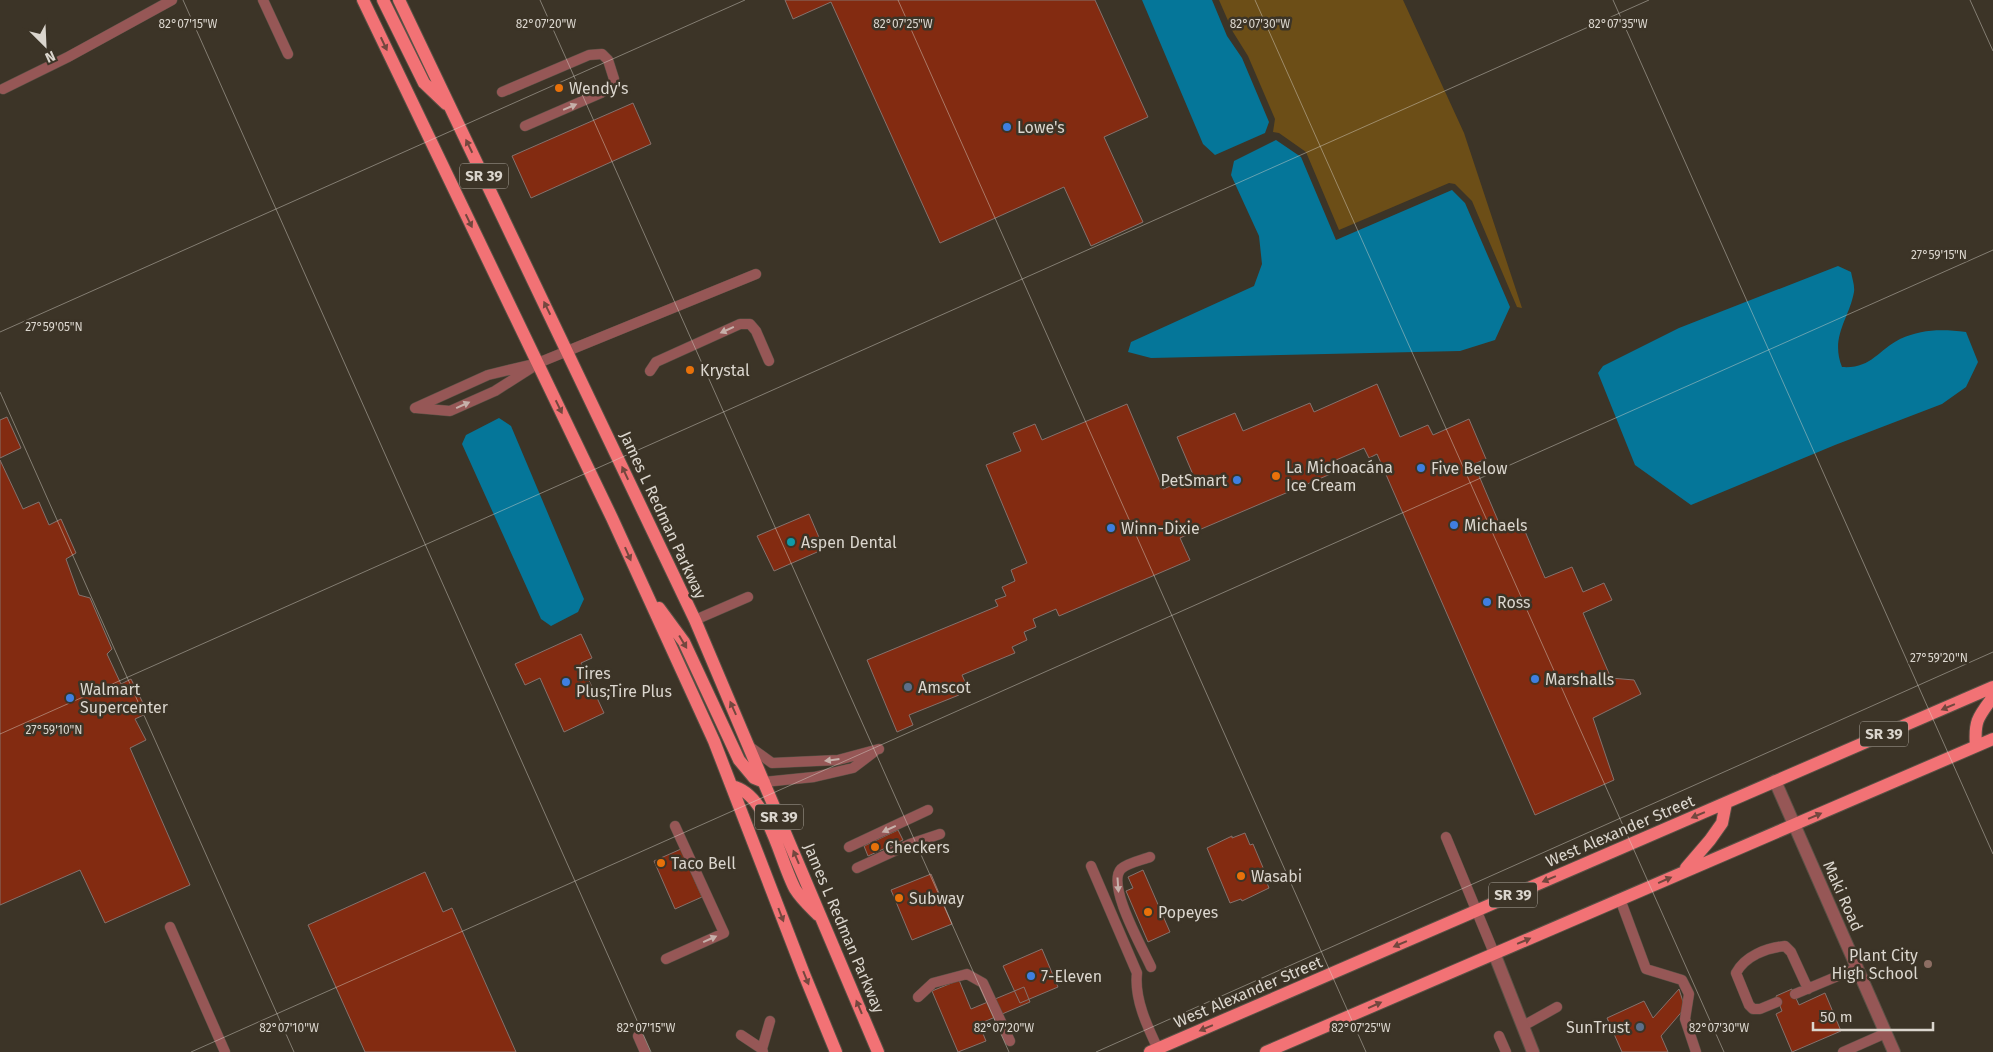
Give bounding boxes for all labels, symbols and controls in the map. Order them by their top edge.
text: 82°07'15"W [159,17,217,31]
text: 82°07'20"W [516,17,576,31]
text: 82°07'25"W [873,17,933,31]
text: 82°07'30"W [1230,17,1290,31]
text: 82°07'35"W [1588,17,1648,31]
north arrow [20,20,70,70]
one-way arrow [380,37,388,51]
text: N [42,47,58,66]
place label: Wendy's [569,79,628,98]
marker: Wendy's [553,82,565,94]
one-way arrow [563,102,577,110]
place label: Lowe's [1017,118,1065,137]
marker: Lowe's [1001,121,1013,133]
one-way arrow [465,138,473,153]
road number: SR 39 [460,164,508,188]
one-way arrow [466,214,474,228]
text: 27°59'15"N [1911,248,1967,262]
one-way arrow [543,301,551,315]
text: 27°59'05"N [25,320,83,334]
one-way arrow [720,326,734,334]
place label: Krystal [700,361,750,380]
marker: Krystal [684,364,696,376]
one-way arrow [555,400,563,415]
one-way arrow [456,401,470,409]
street label: James L Redman Parkway [616,428,710,602]
place label: La Michoacána Ice Cream [1286,458,1393,495]
place label: Five Below [1431,459,1508,478]
marker: Five Below [1415,462,1427,474]
one-way arrow [620,466,628,480]
marker: La Michoacána Ice Cream [1270,470,1282,482]
place label: PetSmart [1161,471,1227,490]
marker: PetSmart [1231,474,1243,486]
place label: Michaels [1464,516,1528,535]
place label: Winn-Dixie [1121,519,1200,538]
marker: Michaels [1448,519,1460,531]
marker: Winn-Dixie [1105,522,1117,534]
place label: Aspen Dental [801,533,897,552]
marker: Aspen Dental [785,536,797,548]
one-way arrow [625,547,633,561]
place label: Ross [1497,593,1531,612]
marker: Ross [1481,596,1493,608]
one-way arrow [678,635,687,648]
text: 27°59'20"N [1910,651,1968,665]
place label: Tires Plus;Tire Plus [576,664,672,701]
place label: Marshalls [1545,670,1614,689]
marker: Marshalls [1529,673,1541,685]
marker: Tires Plus;Tire Plus [560,676,572,688]
place label: Amscot [918,678,971,697]
place label: Walmart Supercenter [80,680,169,717]
marker: Amscot [902,681,914,693]
marker: Walmart Supercenter [64,692,76,704]
one-way arrow [729,701,737,715]
one-way arrow [1941,703,1955,711]
road number: SR 39 [1860,722,1908,746]
text: 27°59'10"N [25,723,83,737]
one-way arrow [823,756,839,764]
street label: West Alexander Street [1543,791,1697,871]
road number: SR 39 [755,804,803,830]
one-way arrow [1691,811,1705,819]
one-way arrow [1807,811,1822,819]
one-way arrow [881,824,896,833]
place label: Checkers [885,838,950,857]
street label: James L Redman Parkway [800,840,889,1016]
marker: Checkers [869,841,881,853]
one-way arrow [792,850,800,864]
place label: Taco Bell [671,854,736,873]
marker: Taco Bell [655,857,667,869]
street label: Maki Road [1819,858,1867,934]
place label: Wasabi [1251,867,1302,886]
marker: Wasabi [1235,870,1247,882]
one-way arrow [1658,875,1672,883]
one-way arrow [1542,876,1556,884]
one-way arrow [1114,878,1122,894]
road number: SR 39 [1489,882,1537,908]
place label: Subway [909,889,964,908]
marker: Subway [893,892,905,904]
place label: Popeyes [1158,903,1218,922]
marker: Popeyes [1142,906,1154,918]
one-way arrow [778,908,785,923]
one-way arrow [703,935,717,943]
one-way arrow [1517,936,1531,944]
one-way arrow [1393,940,1407,948]
place label: Plant City High School [1832,946,1918,983]
street label: West Alexander Street [1171,952,1325,1032]
marker: Plant City High School [1922,958,1934,970]
place label: 7-Eleven [1041,967,1102,986]
marker: 7-Eleven [1025,970,1037,982]
one-way arrow [802,971,810,985]
one-way arrow [855,1000,863,1014]
one-way arrow [1367,1000,1382,1008]
scale bar [1813,1000,1933,1032]
text: 50 m [1820,1008,1853,1026]
place label: SunTrust [1566,1018,1630,1037]
text: 82°07'10"W [259,1021,319,1035]
text: 82°07'15"W [617,1021,675,1035]
text: 82°07'20"W [974,1021,1034,1035]
text: 82°07'25"W [1331,1021,1391,1035]
marker: SunTrust [1634,1021,1646,1033]
text: 82°07'30"W [1689,1021,1749,1035]
one-way arrow [1199,1024,1213,1032]

